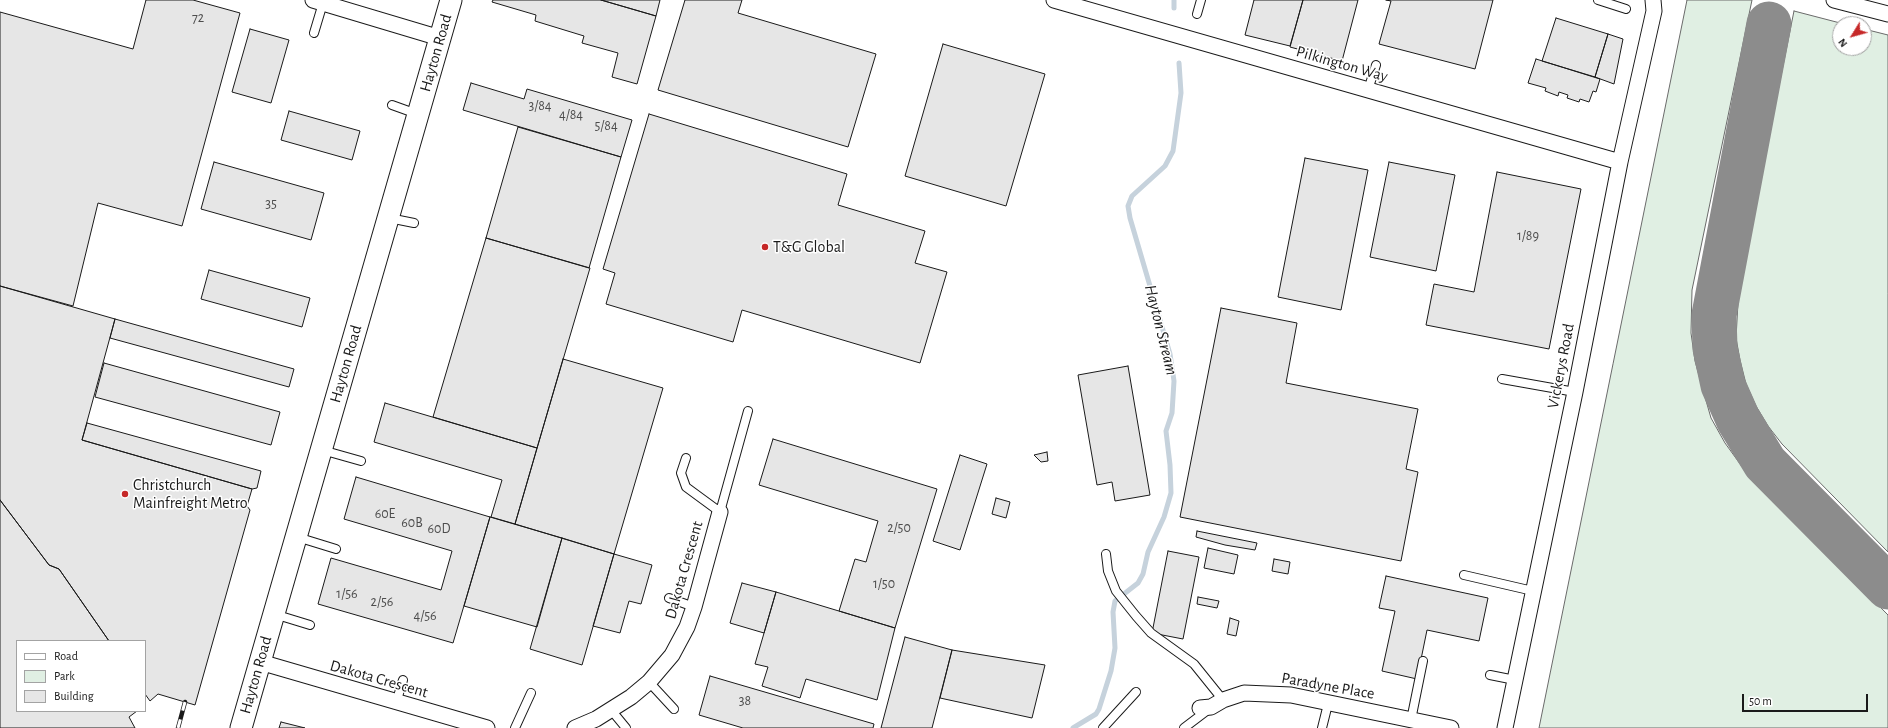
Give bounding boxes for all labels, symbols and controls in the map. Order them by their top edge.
house number: 72 [192,10,204,26]
street label: Hayton Road [416,12,456,94]
north arrow [1832,16,1872,56]
text: N [1836,37,1850,49]
street label: Pilkington Way [1294,42,1390,86]
house number: 3/84 [528,98,552,114]
house number: 4/84 [559,107,583,123]
house number: 5/84 [594,118,618,134]
house number: 35 [265,196,277,212]
house number: 1/89 [1517,228,1539,244]
place label: T&G Global [773,237,845,257]
marker: T&G Global [760,242,770,252]
water label: Hayton Stream [1140,283,1182,377]
street label: Vickerys Road [1543,322,1579,410]
street label: Hayton Road [326,323,366,405]
place label: Christchurch Mainfreight Metro [133,475,248,513]
marker: Christchurch Mainfreight Metro [120,489,130,499]
house number: 60E [375,506,395,522]
house number: 60B [401,515,423,531]
street label: Dakota Crescent [661,519,707,621]
house number: 2/50 [887,520,911,536]
house number: 60D [427,521,451,537]
house number: 1/50 [873,576,895,592]
house number: 1/56 [336,586,358,602]
house number: 2/56 [371,594,393,610]
house number: 4/56 [413,608,437,624]
street label: Hayton Road [236,634,276,716]
legend [16,640,146,712]
text: Road [54,650,78,662]
street label: Dakota Crescent [328,656,430,702]
street label: Paradyne Place [1280,668,1376,704]
text: Park [54,670,75,682]
scale bar [1744,686,1870,712]
text: Building [54,690,94,702]
house number: 38 [739,693,751,709]
text: 50 m [1749,695,1772,707]

